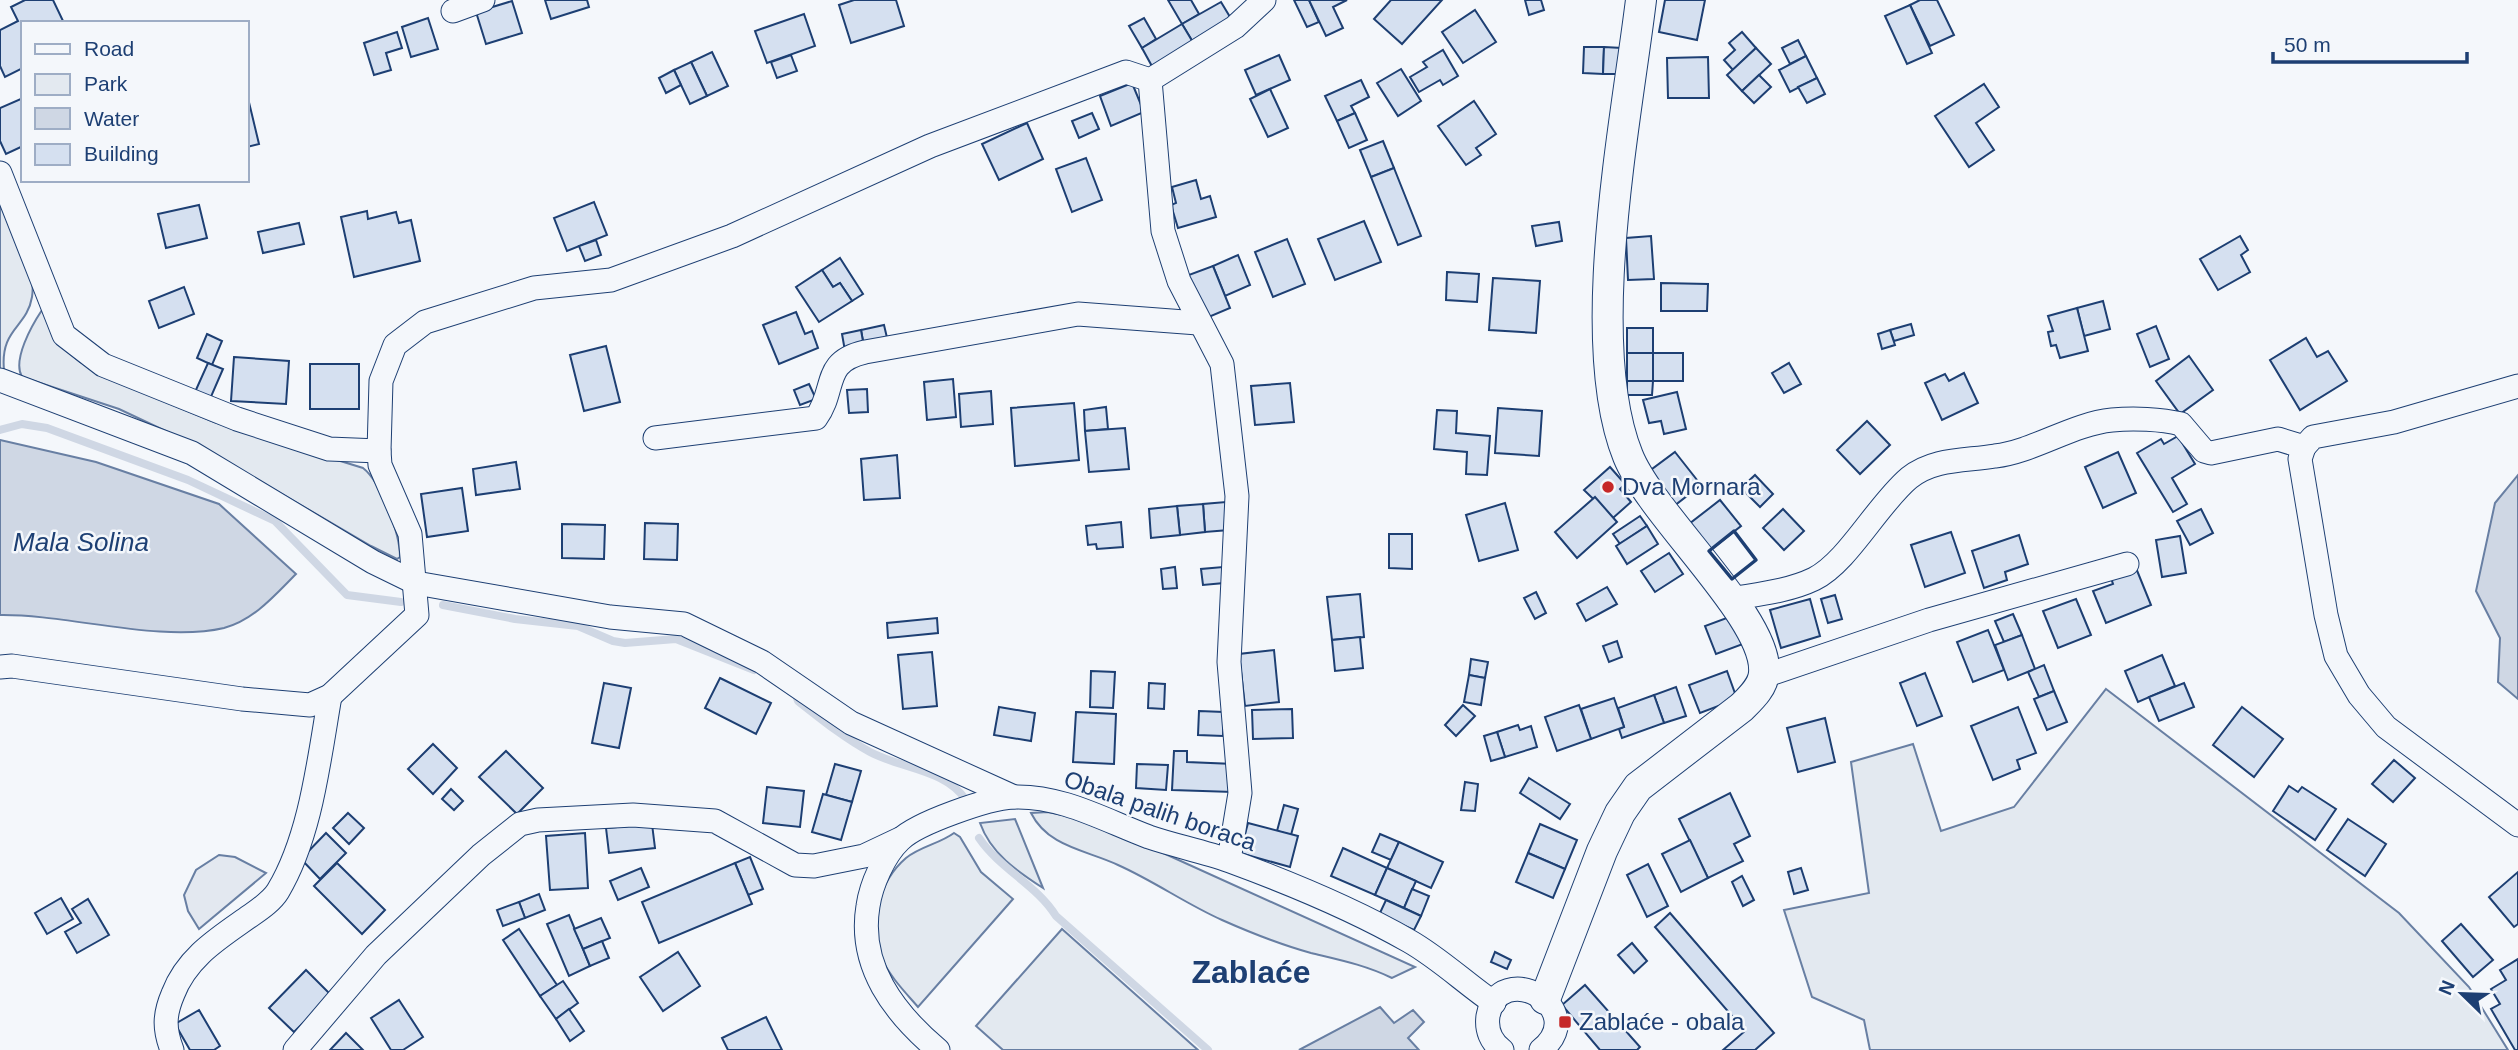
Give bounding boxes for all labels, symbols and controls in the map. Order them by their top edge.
legend [21,21,248,182]
scale bar [2273,21,2467,65]
text: 50 m [2284,33,2331,56]
text: Road [84,37,134,60]
text: Park [84,72,128,95]
text: Water [84,107,139,130]
text: Building [84,142,159,165]
place label: Dva Mornara [1622,473,1761,500]
marker: Dva Mornara [1600,479,1616,495]
water label: Mala Solina [13,527,149,557]
street label: Obala palih boraca [1061,765,1260,856]
district label: Zablaće [1191,954,1311,990]
north arrow [2427,959,2497,1029]
text: N [2434,977,2459,998]
place label: Zablaće - obala [1579,1008,1745,1035]
marker: Zablaće - obala [1557,1014,1573,1030]

